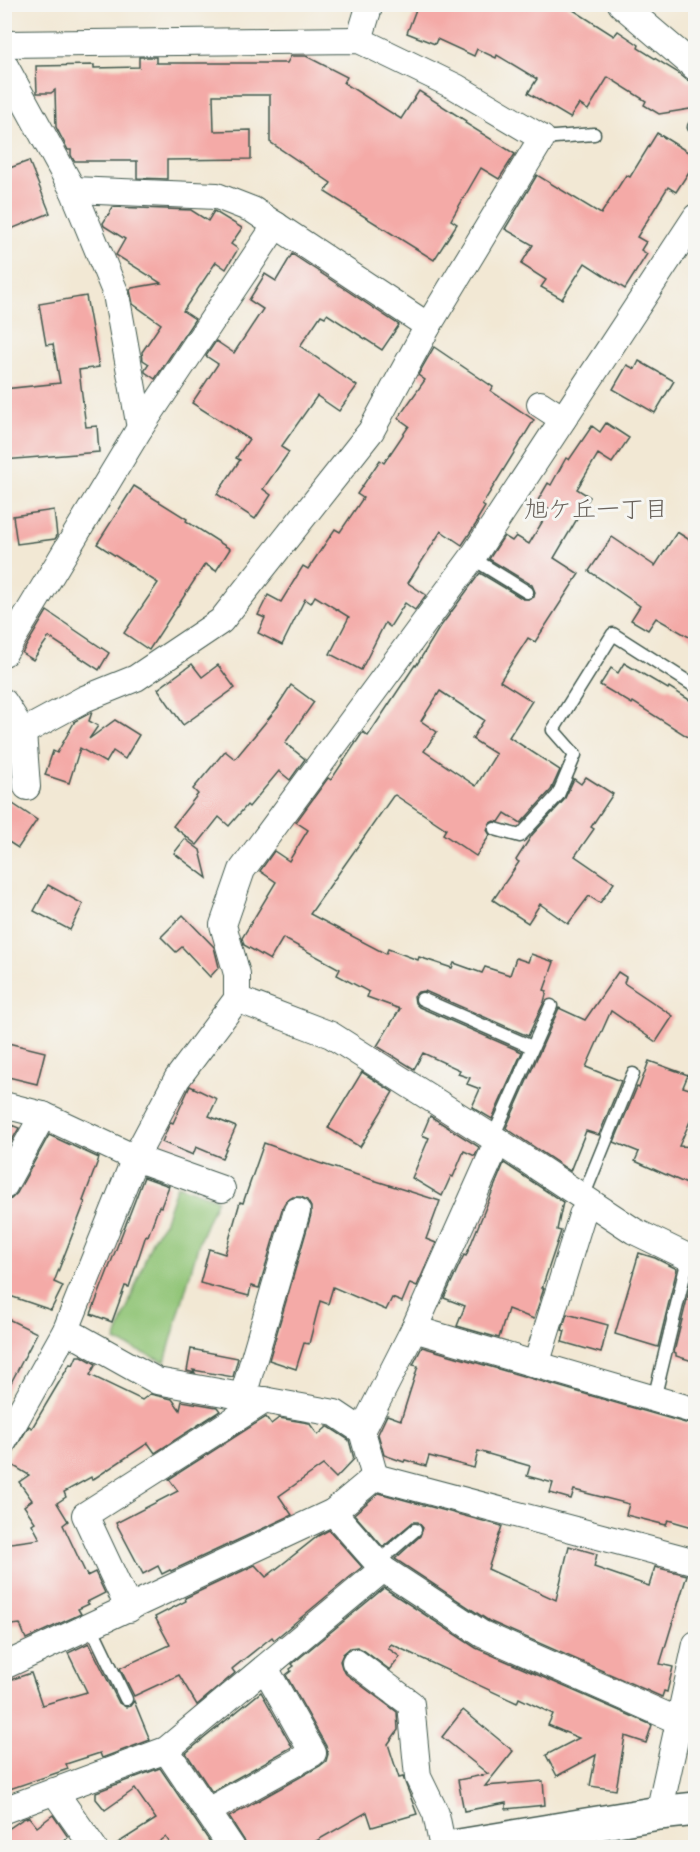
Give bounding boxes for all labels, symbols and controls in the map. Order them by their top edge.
district label: 旭ケ丘一丁目 [524,495,668,523]

